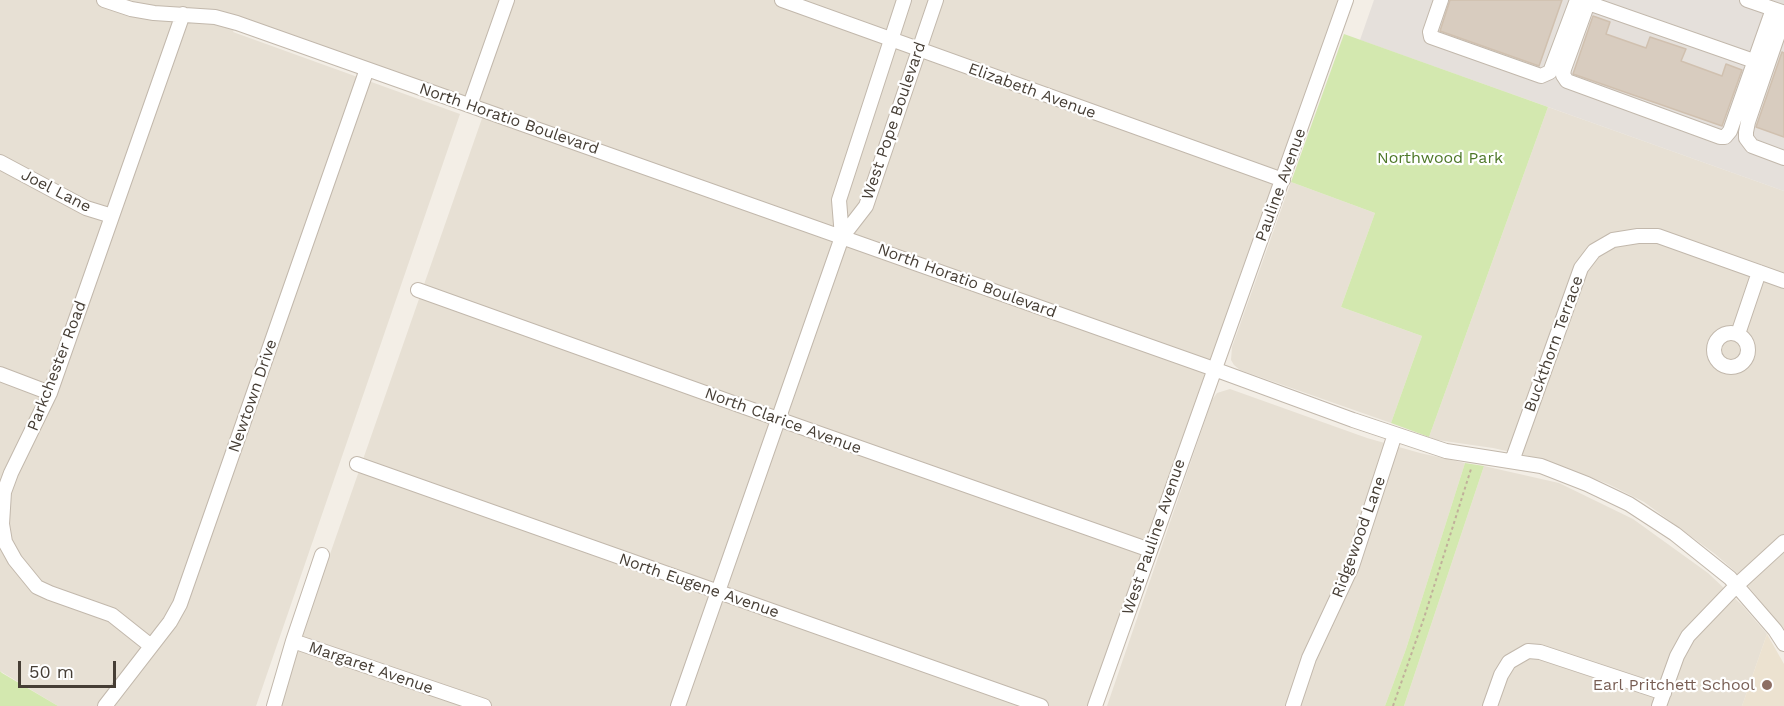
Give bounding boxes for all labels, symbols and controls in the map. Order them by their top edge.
street label: West Pope Boulevard [858,39,930,203]
street label: Elizabeth Avenue [965,59,1099,123]
street label: North Horatio Boulevard [417,79,601,159]
street label: Pauline Avenue [1252,126,1310,244]
park label: Northwood Park [1377,148,1503,168]
street label: Joel Lane [18,165,94,217]
street label: North Horatio Boulevard [875,240,1059,322]
street label: Buckthorn Terrace [1520,273,1588,415]
street label: Parkchester Road [23,298,91,434]
street label: Newtown Drive [225,337,281,455]
street label: North Clarice Avenue [702,384,864,458]
street label: West Pauline Avenue [1118,456,1190,618]
street label: Ridgewood Lane [1328,474,1390,600]
street label: North Eugene Avenue [616,550,782,622]
street label: Margaret Avenue [306,638,436,698]
scale bar [21,649,118,687]
text: 50 m [29,661,74,682]
place label: Earl Pritchett School [1593,675,1755,695]
marker: Earl Pritchett School [1760,678,1774,692]

